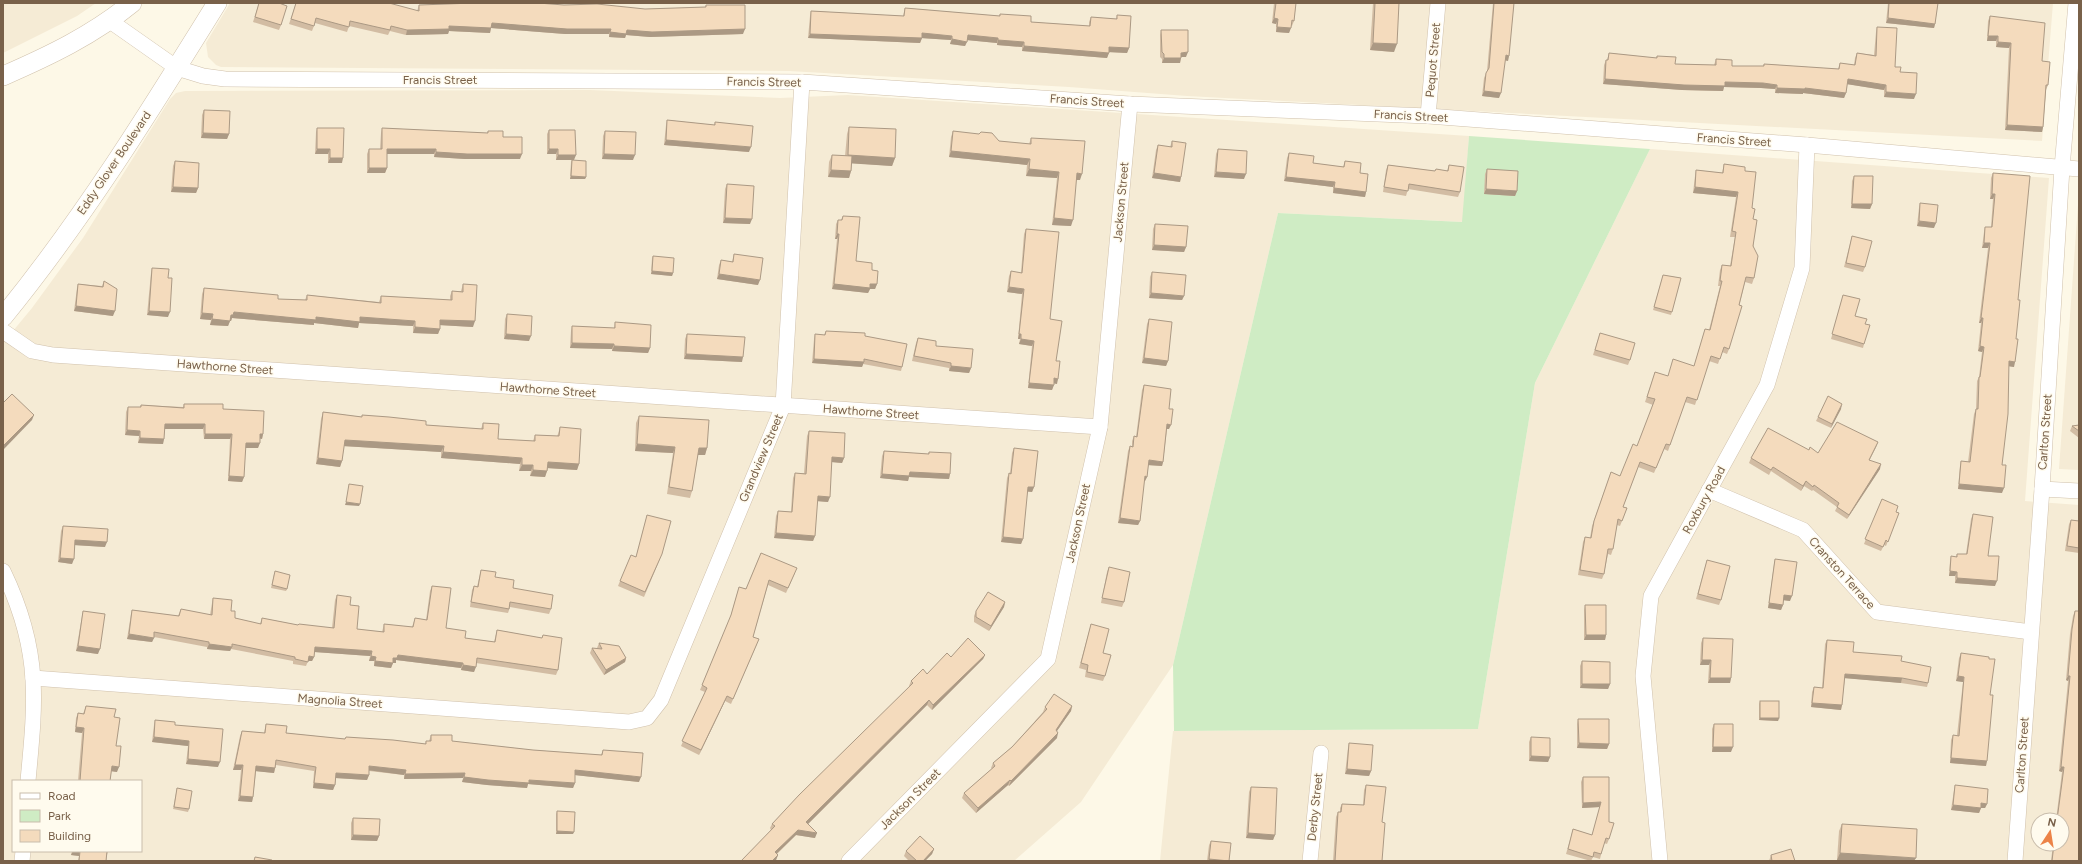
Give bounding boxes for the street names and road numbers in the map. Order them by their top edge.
street label: Pequot Street [1423,22,1443,98]
street label: Francis Street [403,73,478,87]
street label: Francis Street [727,74,802,90]
street label: Francis Street [1049,91,1125,111]
street label: Francis Street [1373,107,1449,125]
street label: Eddy Glover Boulevard [74,109,154,217]
street label: Francis Street [1696,130,1772,150]
street label: Jackson Street [1111,161,1132,243]
street label: Hawthorne Street [176,357,274,377]
street label: Hawthorne Street [499,380,597,400]
street label: Carlton Street [2035,393,2055,470]
street label: Hawthorne Street [822,402,920,422]
street label: Grandview Street [736,411,786,504]
street label: Roxbury Road [1680,464,1728,536]
street label: Jackson Street [1063,482,1093,564]
street label: Cranston Terrace [1806,534,1878,612]
street label: Magnolia Street [297,691,383,711]
street label: Carlton Street [2012,716,2032,793]
street label: Jackson Street [877,765,944,832]
street label: Derby Street [1304,772,1326,842]

